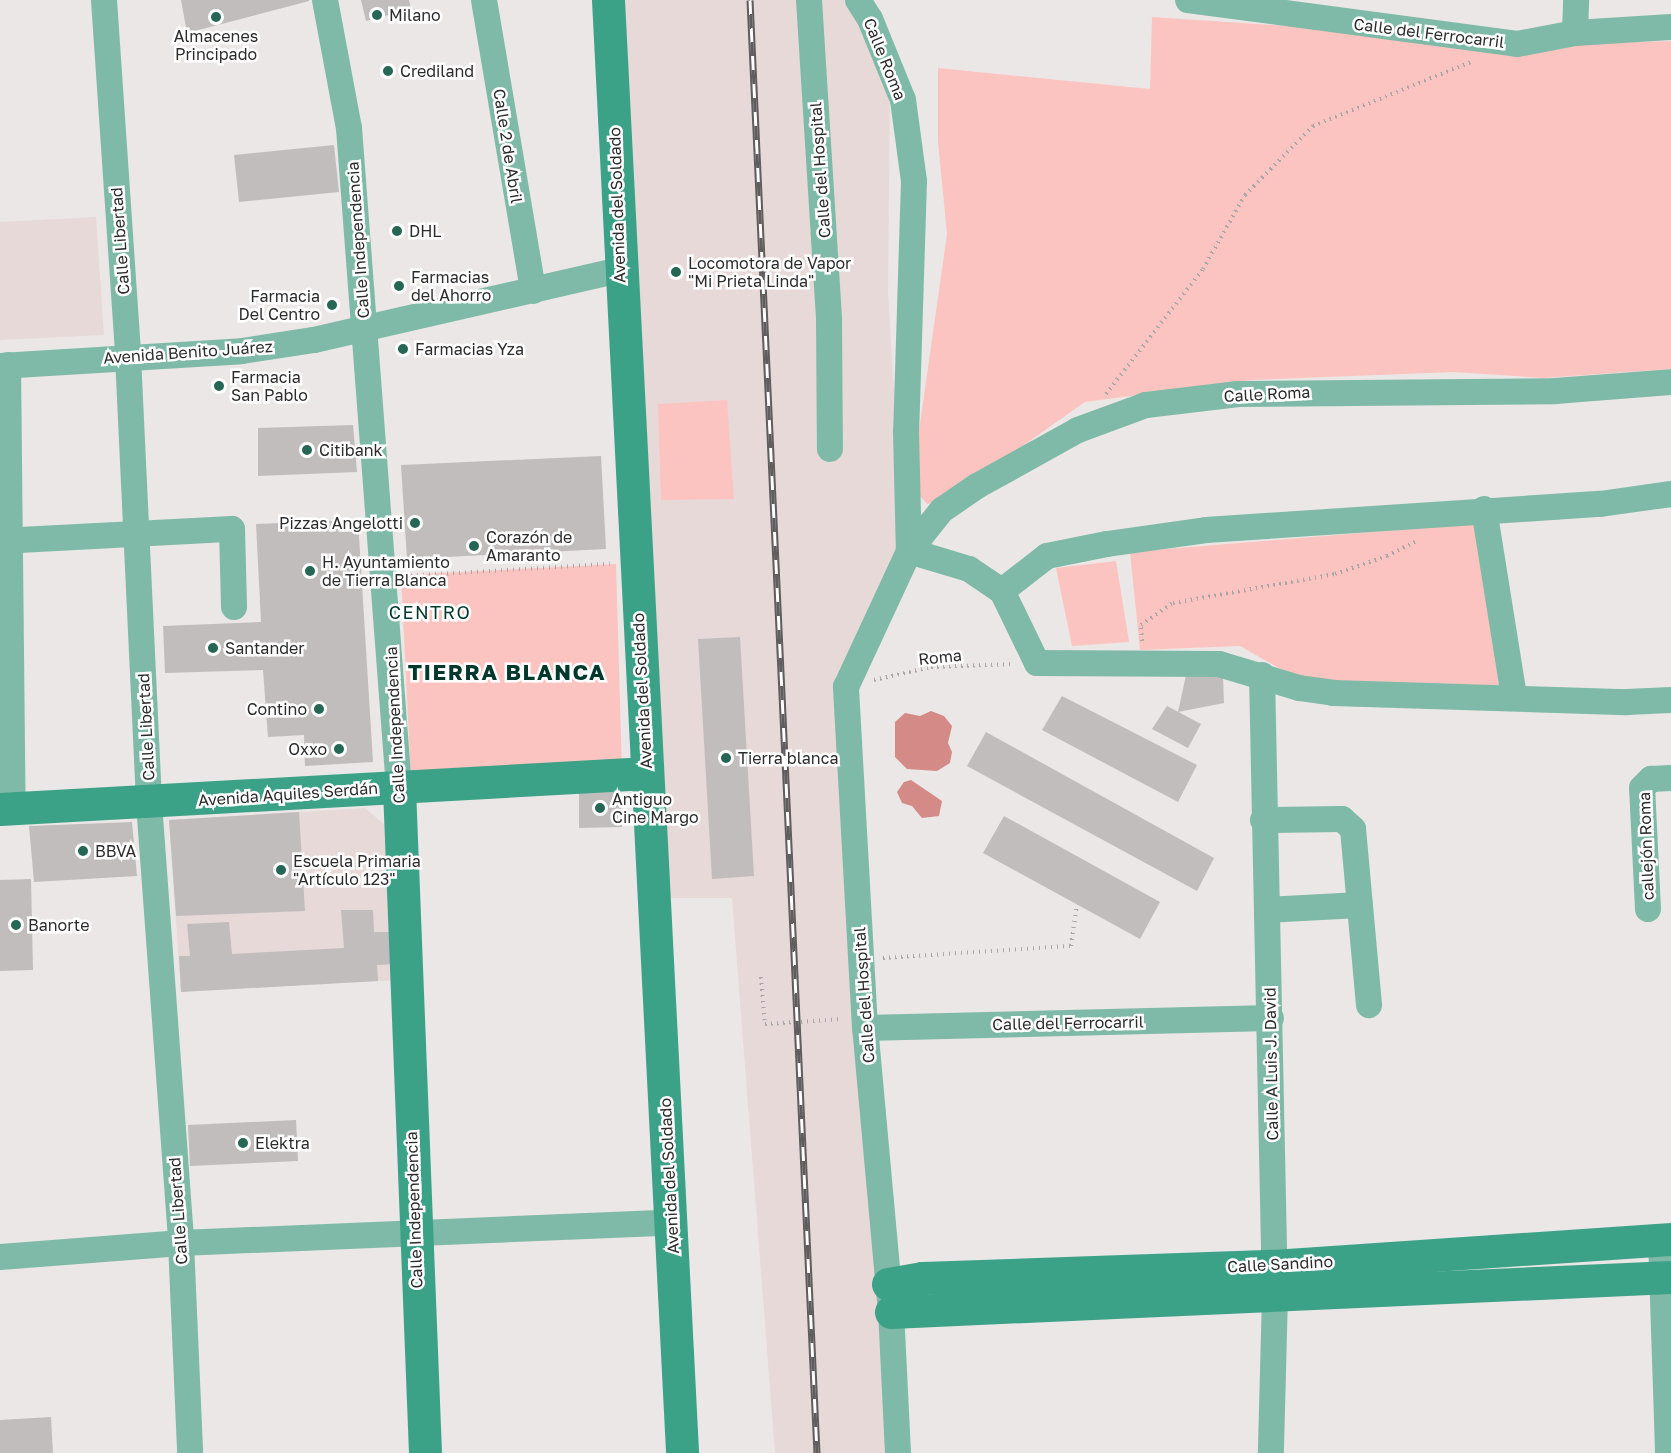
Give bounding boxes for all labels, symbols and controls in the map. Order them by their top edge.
place label: Milano [389,5,441,25]
marker: Milano [370,8,384,22]
marker: Almacenes Principado [209,10,223,24]
street label: Calle del Ferrocarril [1353,14,1505,52]
street label: Calle Roma [860,15,910,103]
place label: Almacenes Principado [174,26,258,64]
place label: Crediland [400,61,474,81]
marker: Crediland [381,64,395,78]
street label: Calle 2 de Abril [489,87,527,205]
street label: Calle del Hospital [806,101,834,239]
street label: Avenida del Soldado [605,127,629,283]
street label: Calle Independencia [343,161,373,319]
street label: Calle Libertad [107,187,133,295]
place label: DHL [409,221,441,241]
marker: DHL [390,224,404,238]
place label: Locomotora de Vapor "Mi Prieta Linda" [688,253,851,291]
marker: Locomotora de Vapor "Mi Prieta Linda" [669,265,683,279]
place label: Farmacias del Ahorro [411,267,491,305]
marker: Farmacias del Ahorro [392,279,406,293]
place label: Farmacia Del Centro [238,286,320,324]
marker: Farmacia Del Centro [325,298,339,312]
street label: Avenida Benito Juárez [103,336,273,368]
place label: Farmacias Yza [415,339,524,359]
marker: Farmacias Yza [396,342,410,356]
place label: Farmacia San Pablo [231,367,308,405]
marker: Farmacia San Pablo [212,379,226,393]
street label: Calle Roma [1223,382,1311,406]
place label: Citibank [319,440,383,460]
marker: Citibank [300,443,314,457]
place label: Pizzas Angelotti [279,513,403,533]
marker: Pizzas Angelotti [408,516,422,530]
place label: Corazón de Amaranto [486,527,572,565]
marker: Corazón de Amaranto [467,539,481,553]
place label: H. Ayuntamiento de Tierra Blanca [322,552,450,590]
marker: H. Ayuntamiento de Tierra Blanca [303,564,317,578]
district label: CENTRO [389,601,471,623]
street label: Avenida del Soldado [628,613,656,769]
place label: Santander [225,638,305,658]
marker: Santander [206,641,220,655]
street label: Roma [917,645,963,669]
street label: Calle Independencia [381,646,409,804]
district label: TIERRA BLANCA [408,659,606,685]
street label: Calle Libertad [134,673,158,781]
place label: Contino [247,699,307,719]
marker: Contino [312,702,326,716]
place label: Oxxo [288,739,327,759]
marker: Oxxo [332,742,346,756]
place label: Tierra blanca [738,748,838,768]
marker: Tierra blanca [719,751,733,765]
street label: Avenida Aquiles Serdán [198,778,378,810]
place label: Antiguo Cine Margo [612,789,699,827]
street label: callejón Roma [1635,792,1657,900]
marker: Antiguo Cine Margo [593,801,607,815]
place label: BBVA [95,841,136,861]
marker: BBVA [76,844,90,858]
place label: Escuela Primaria "Artículo 123" [293,851,421,889]
marker: Escuela Primaria "Artículo 123" [274,863,288,877]
place label: Banorte [28,915,89,935]
marker: Banorte [9,918,23,932]
street label: Calle del Hospital [850,926,878,1064]
street label: Calle A Luis J. David [1260,987,1282,1141]
street label: Calle del Ferrocarril [992,1012,1144,1034]
street label: Avenida del Soldado [655,1098,683,1254]
street label: Calle Independencia [402,1131,426,1289]
place label: Elektra [255,1133,310,1153]
marker: Elektra [236,1136,250,1150]
street label: Calle Libertad [165,1157,191,1265]
street label: Calle Sandino [1227,1252,1333,1276]

